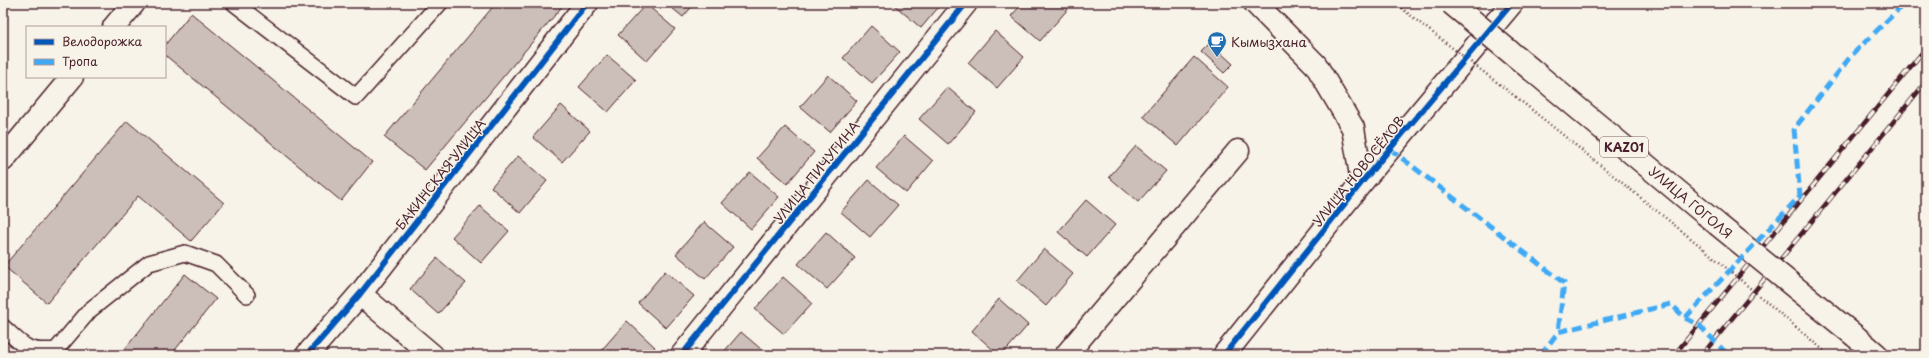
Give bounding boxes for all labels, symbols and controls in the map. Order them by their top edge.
legend [26,26,166,78]
cafe icon: Кымызхана [1206,30,1228,58]
text: Велодорожка [62,32,142,50]
place label: Кымызхана [1231,32,1307,51]
text: Тропа [62,52,98,70]
street label: УЛИЦА НОВОСЁЛОВ [1308,112,1408,230]
street label: БАКИНСКАЯ УЛИЦА [391,114,489,234]
street label: УЛИЦА ПИЧУГИНА [769,117,863,227]
road number: KАZ01 [1600,137,1648,157]
street label: УЛИЦА ГОГОЛЯ [1645,161,1737,243]

